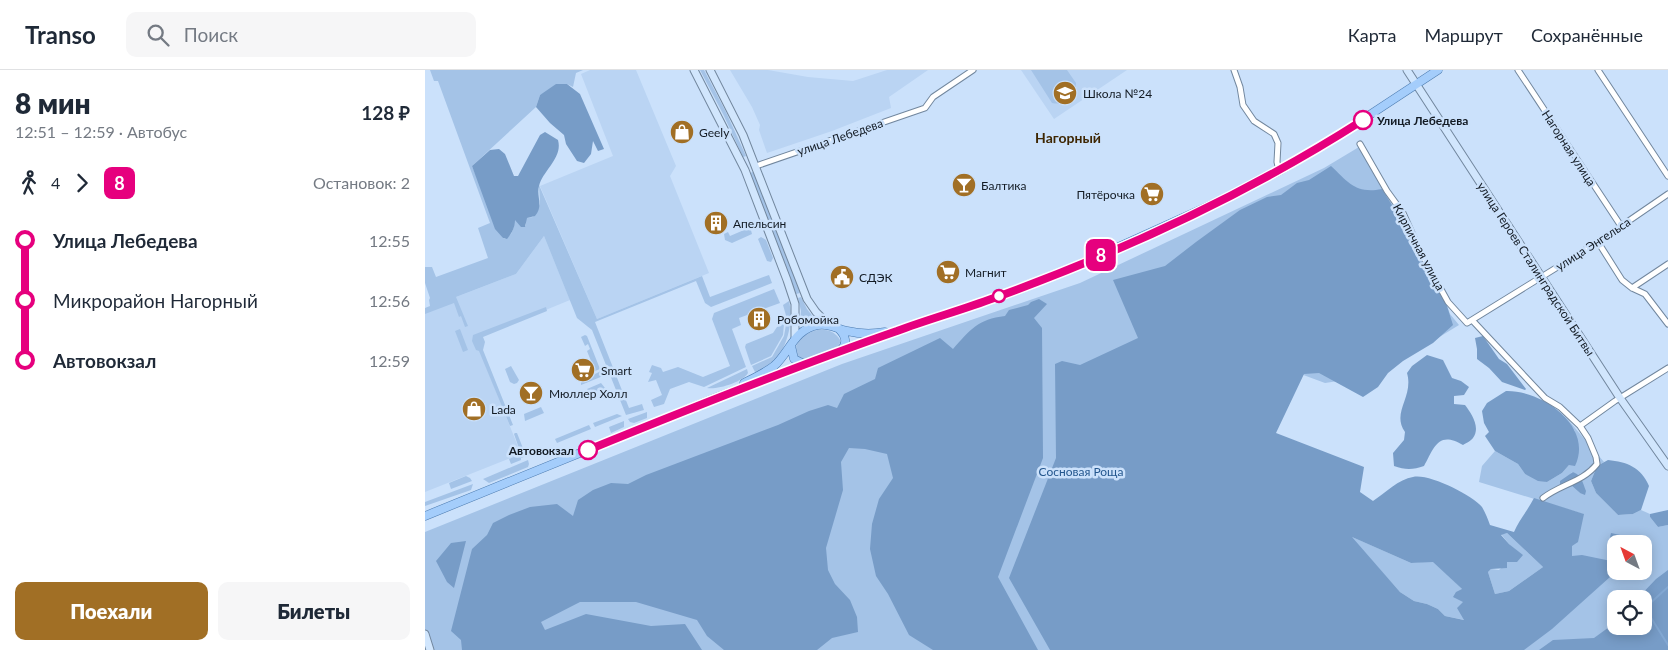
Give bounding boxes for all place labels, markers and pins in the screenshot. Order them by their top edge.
school or university icon: Школа №24 [1052,80,1078,106]
place label: Школа №24 [1083,86,1152,101]
marker: Улица Лебедева [1353,110,1373,130]
place label: Улица Лебедева [1376,113,1468,128]
shop icon: Geely [669,119,695,145]
place label: Geely [699,125,730,140]
bar icon: Балтика [951,172,977,198]
place label: Балтика [981,178,1027,193]
supermarket icon: Пятёрочка [1139,181,1165,207]
place label: Пятёрочка [1076,187,1135,202]
building icon: Апельсин [703,210,729,236]
place label: Апельсин [733,216,786,231]
supermarket icon: Магнит [935,259,961,285]
public building icon: СДЭК [829,264,855,290]
place label: Магнит [965,265,1007,280]
place label: СДЭК [859,270,893,285]
unlabelled marker [992,289,1006,303]
building icon: Робомойка [746,306,772,332]
place label: Робомойка [777,312,839,327]
supermarket icon: Smart [570,357,596,383]
place label: Smart [601,363,633,378]
bar icon: Мюллер Холл [518,380,544,406]
place label: Мюллер Холл [549,386,627,401]
shop icon: Lada [461,396,487,422]
place label: Lada [491,402,516,417]
marker: Автовокзал [578,440,598,460]
place label: Автовокзал [508,443,574,458]

